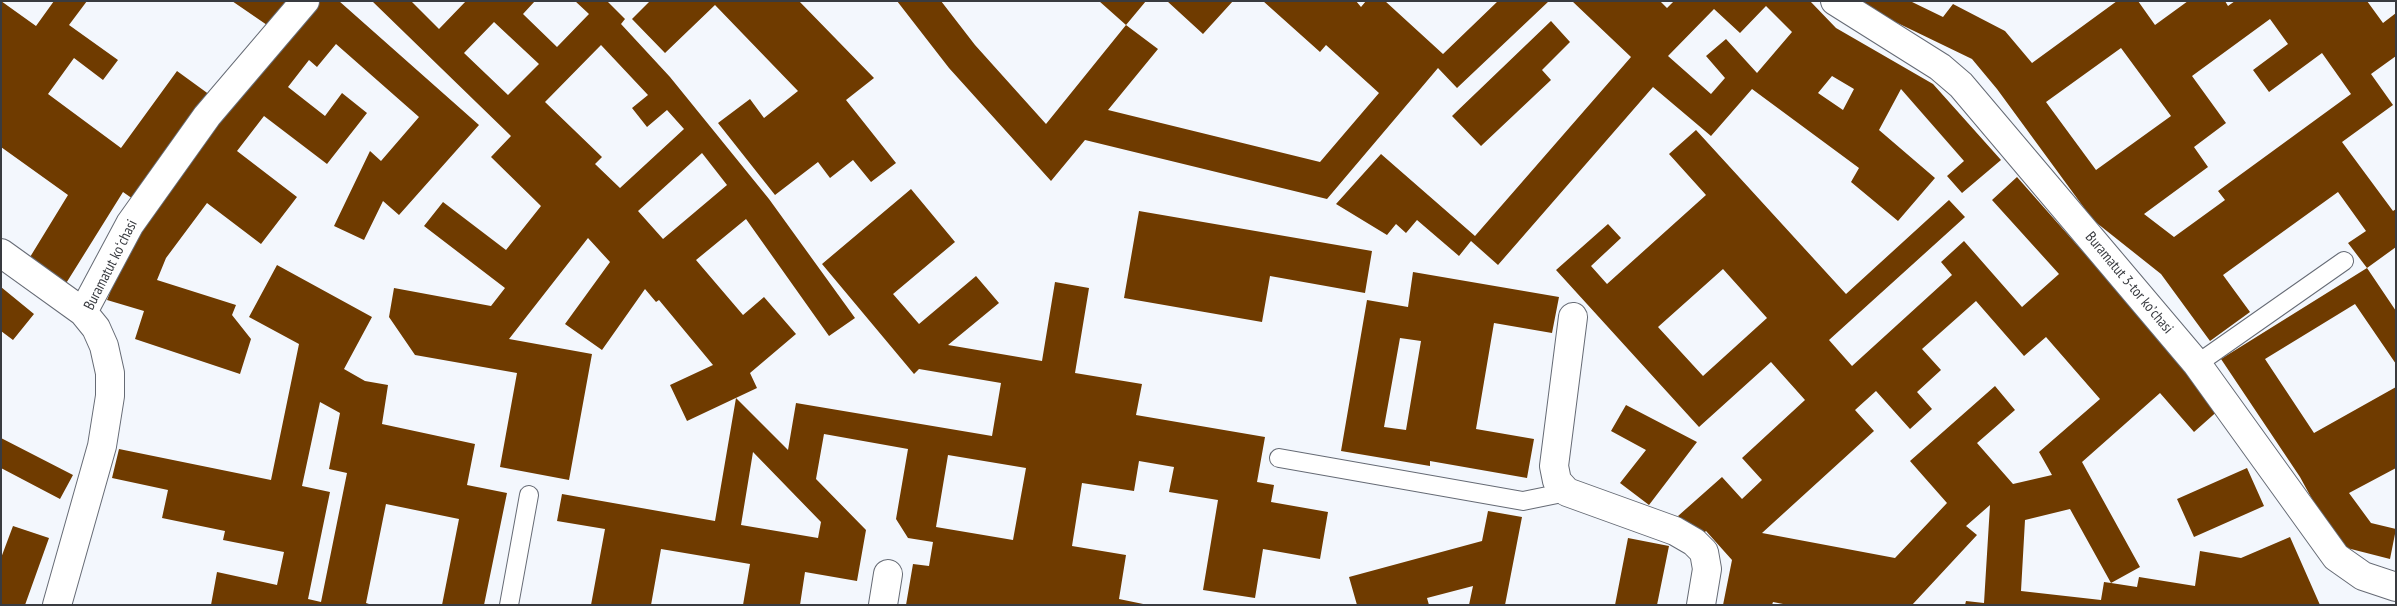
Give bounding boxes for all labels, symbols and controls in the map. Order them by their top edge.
street label: Buramatut koʻchasi [80,217,142,313]
street label: Buramatut 3-tor koʼchasi [2081,229,2177,337]

